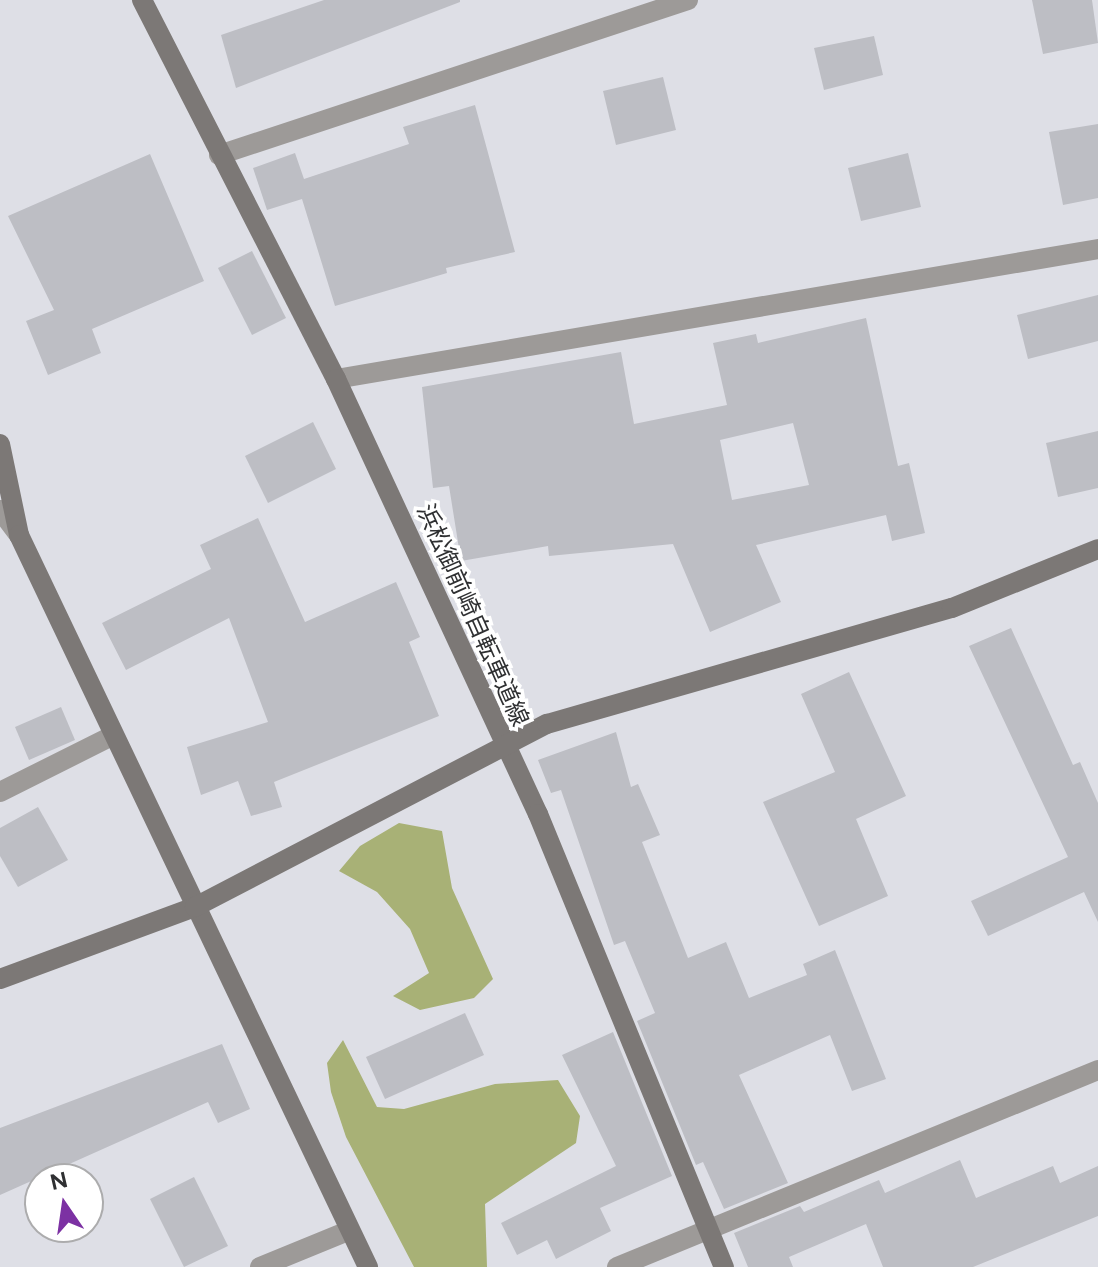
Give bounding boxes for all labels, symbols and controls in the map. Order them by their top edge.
street label: 浜松御前崎自転車道線 [411,500,535,730]
north arrow [24,1163,104,1243]
text: N [48,1166,70,1196]

